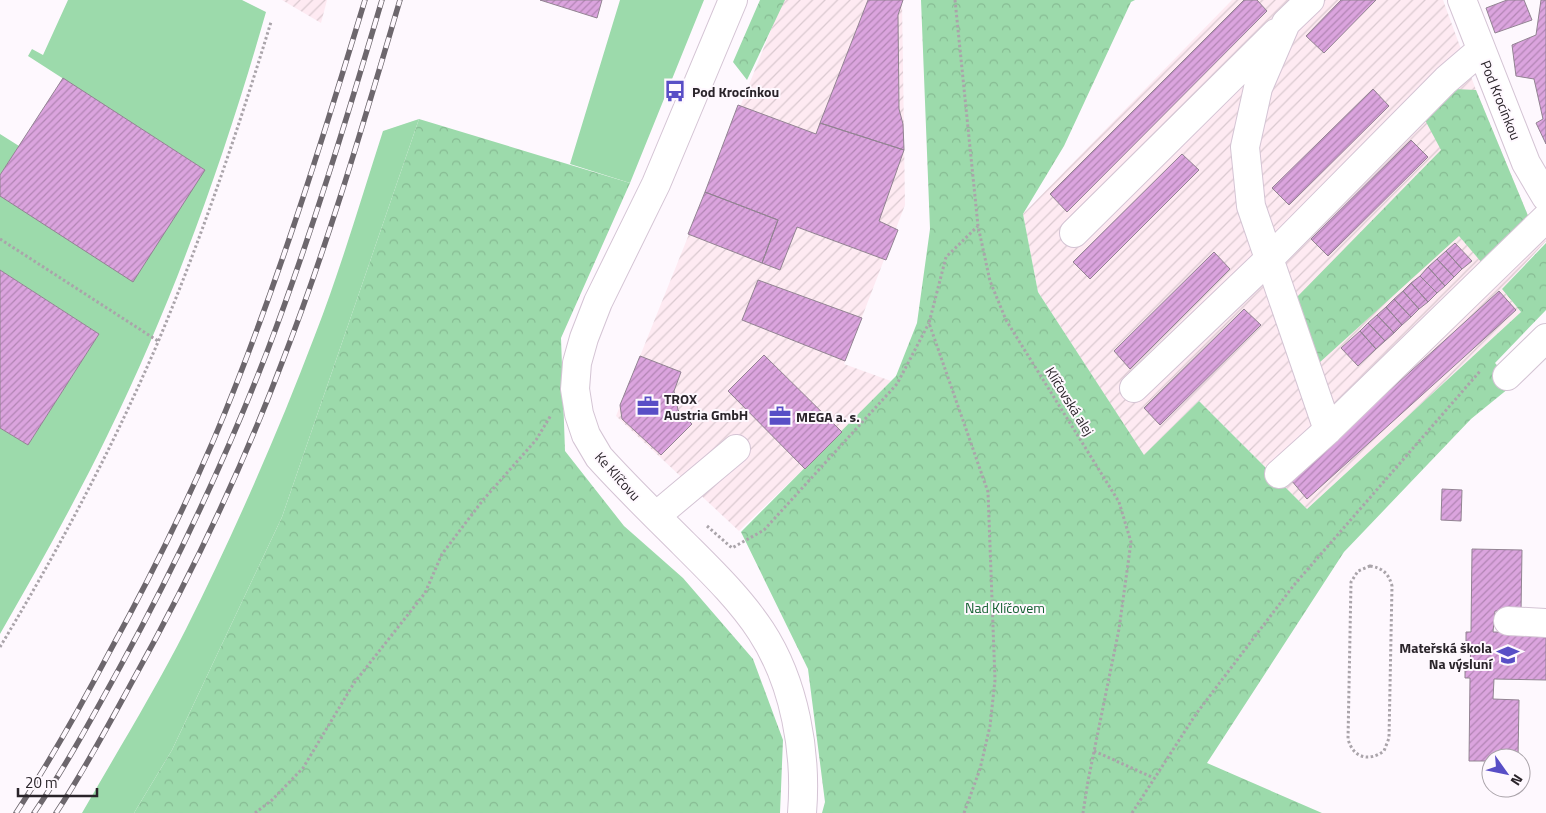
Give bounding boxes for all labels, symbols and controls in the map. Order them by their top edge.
street label: Pod Krocínkou [1475,57,1527,143]
bus stop icon: Pod Krocínkou [662,78,688,104]
place label: Pod Krocínkou [692,81,779,102]
street label: Klíčovská alej [1040,362,1100,440]
place label: TROX Austria GmbH [664,388,748,425]
office icon: TROX Austria GmbH [635,393,661,419]
office icon: MEGA a. s. [767,403,793,429]
place label: MEGA a. s. [796,406,860,427]
street label: Ke Klíčovu [590,447,646,505]
park label: Nad Klíčovem [965,597,1045,618]
place label: Mateřská škola Na výsluní [1399,637,1493,674]
school or university icon: Mateřská škola Na výsluní [1495,642,1521,668]
north arrow [1481,748,1531,798]
scale bar [18,766,96,798]
text: 20 m [25,771,58,794]
text: N [1506,771,1529,790]

